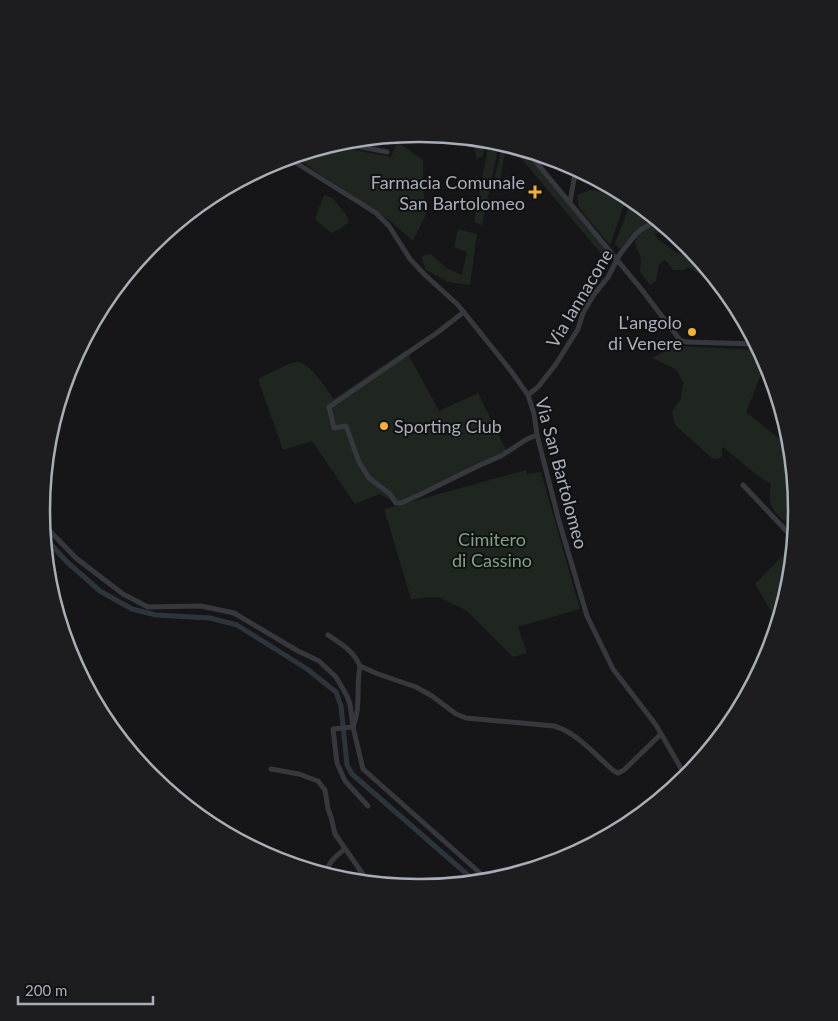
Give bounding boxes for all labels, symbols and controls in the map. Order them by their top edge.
place label: Farmacia Comunale San Bartolomeo [371,171,525,214]
marker: Farmacia Comunale San Bartolomeo [529,186,541,198]
street label: Via Iannacone [541,245,617,351]
place label: L'angolo di Venere [608,311,682,354]
marker: L'angolo di Venere [686,326,698,338]
street label: Via San Bartolomeo [531,395,593,551]
place label: Sporting Club [394,415,502,437]
marker: Sporting Club [378,420,390,432]
park label: Cimitero di Cassino [452,528,532,571]
scale bar [18,974,152,1006]
text: 200 m [25,981,67,999]

